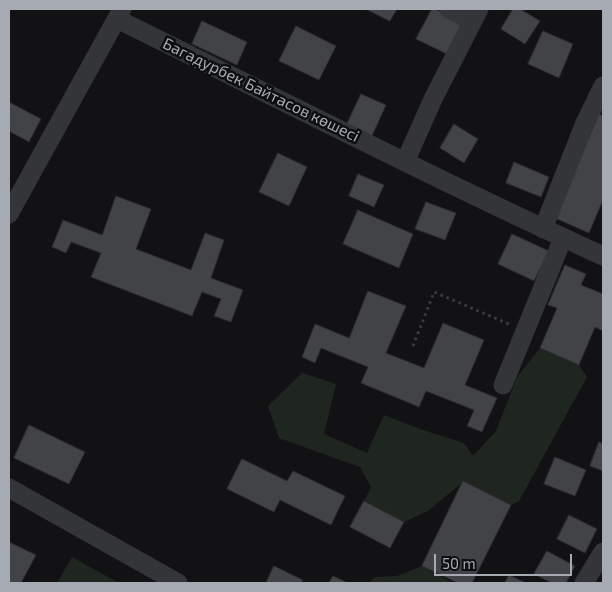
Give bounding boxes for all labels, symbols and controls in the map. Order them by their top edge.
street label: Багадурбек Байтасов көшесі [159,34,363,146]
scale bar [437,544,574,576]
text: 50 m [442,554,476,572]

